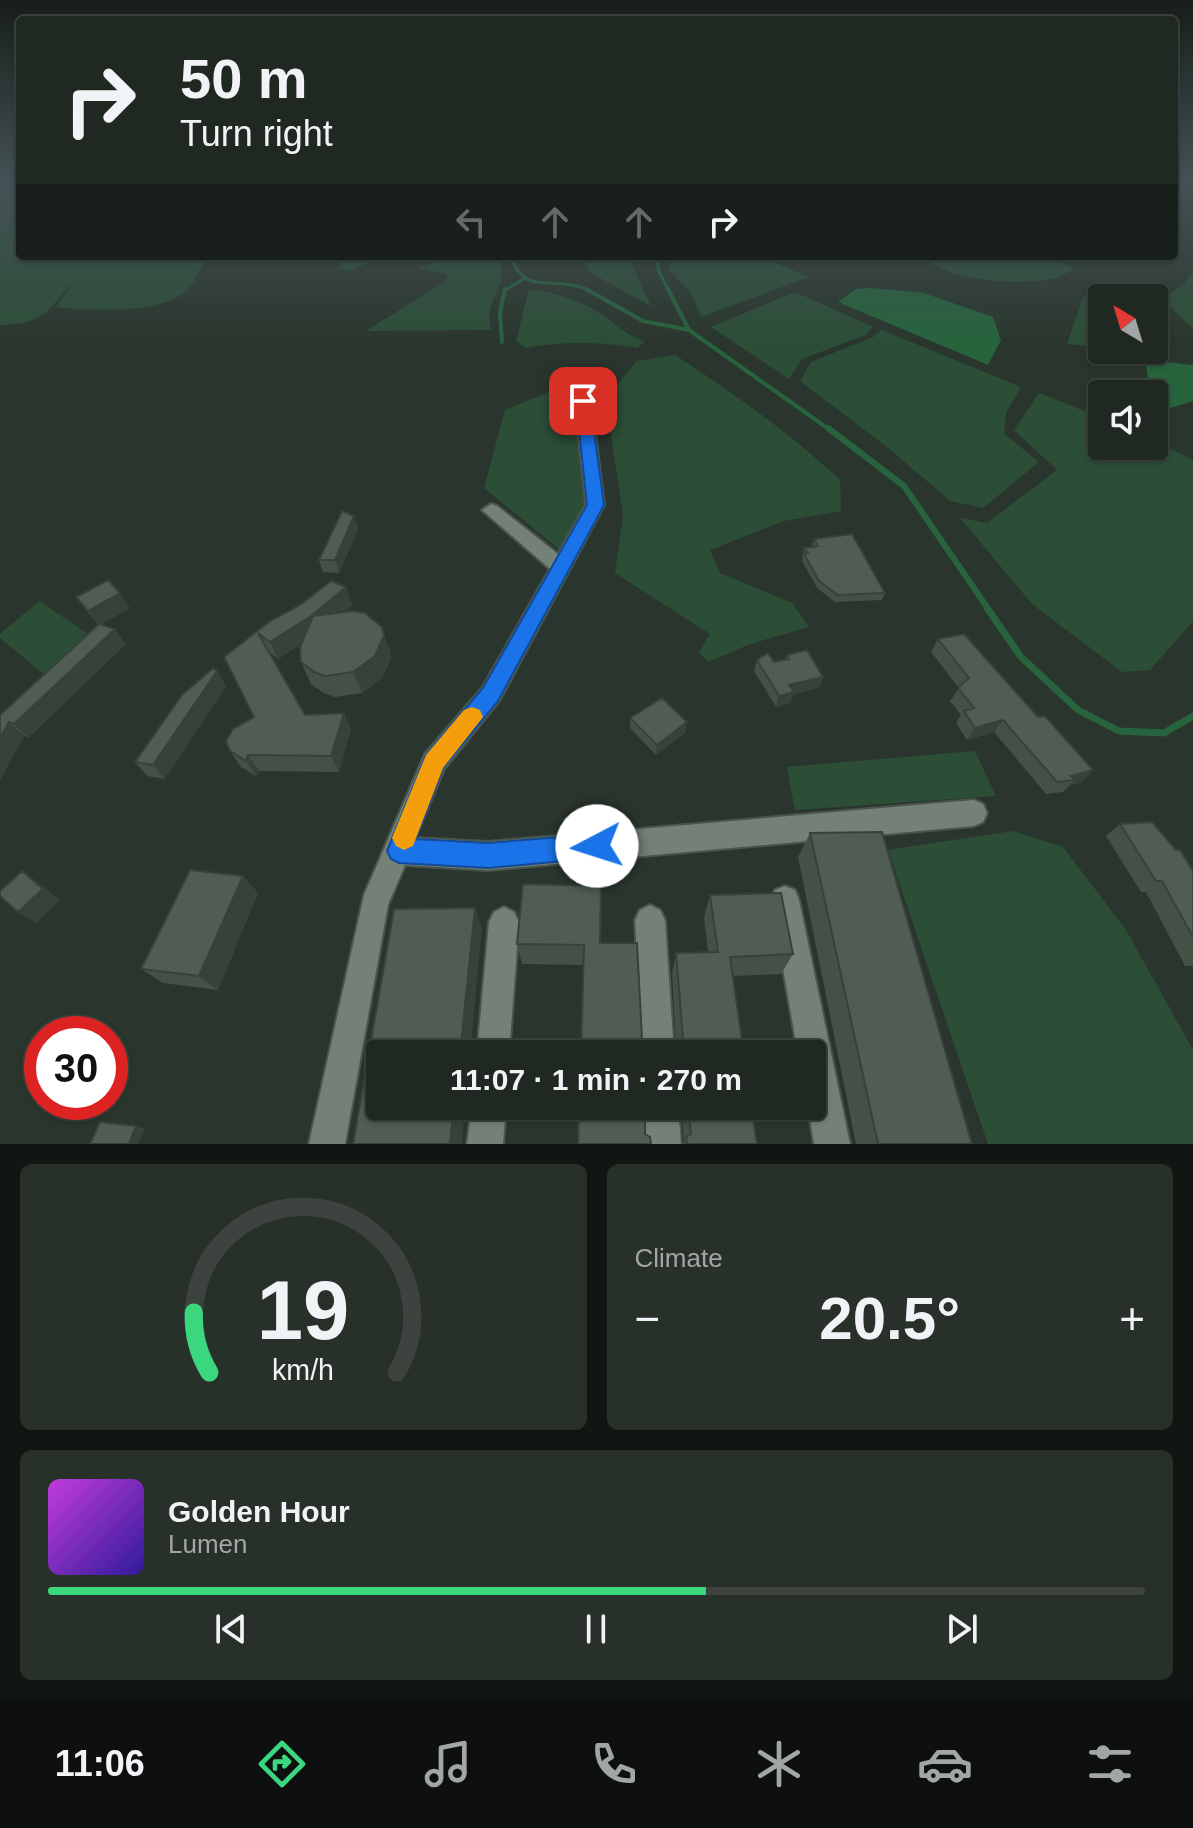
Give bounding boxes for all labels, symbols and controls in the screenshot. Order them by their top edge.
text: 50 m [180,47,308,110]
icon: right [48,48,152,152]
text: Turn right [180,113,333,154]
icon: left [449,200,493,244]
icon: ahead [533,200,577,244]
icon: ahead [617,200,661,244]
icon: right [701,200,745,244]
north arrow [1088,284,1168,364]
map controls [1088,284,1168,460]
pin [549,367,617,435]
icon: arrive [561,379,605,423]
button: sound [1088,380,1168,460]
position arrow [555,804,639,888]
speed limit sign: 30 [24,1016,128,1120]
text: 11:07 · 1 min · 270 m [450,1063,742,1096]
text: Climate [635,1243,723,1273]
text: 19 [257,1264,350,1357]
text: 20.5° [819,1285,960,1352]
text: − [635,1294,660,1343]
text: + [1119,1294,1145,1343]
text: km/h [272,1354,334,1386]
text: Golden Hour [168,1495,350,1528]
text: Lumen [168,1529,248,1559]
icon: previous [209,1607,253,1651]
icon: pause [574,1607,618,1651]
icon: next [940,1607,984,1651]
icon: directions [254,1736,310,1792]
icon: music [420,1736,476,1792]
icon: phone [586,1736,642,1792]
icon: climate [751,1736,807,1792]
icon: car [917,1736,973,1792]
icon: filters [1082,1736,1138,1792]
text: 11:06 [55,1743,145,1784]

